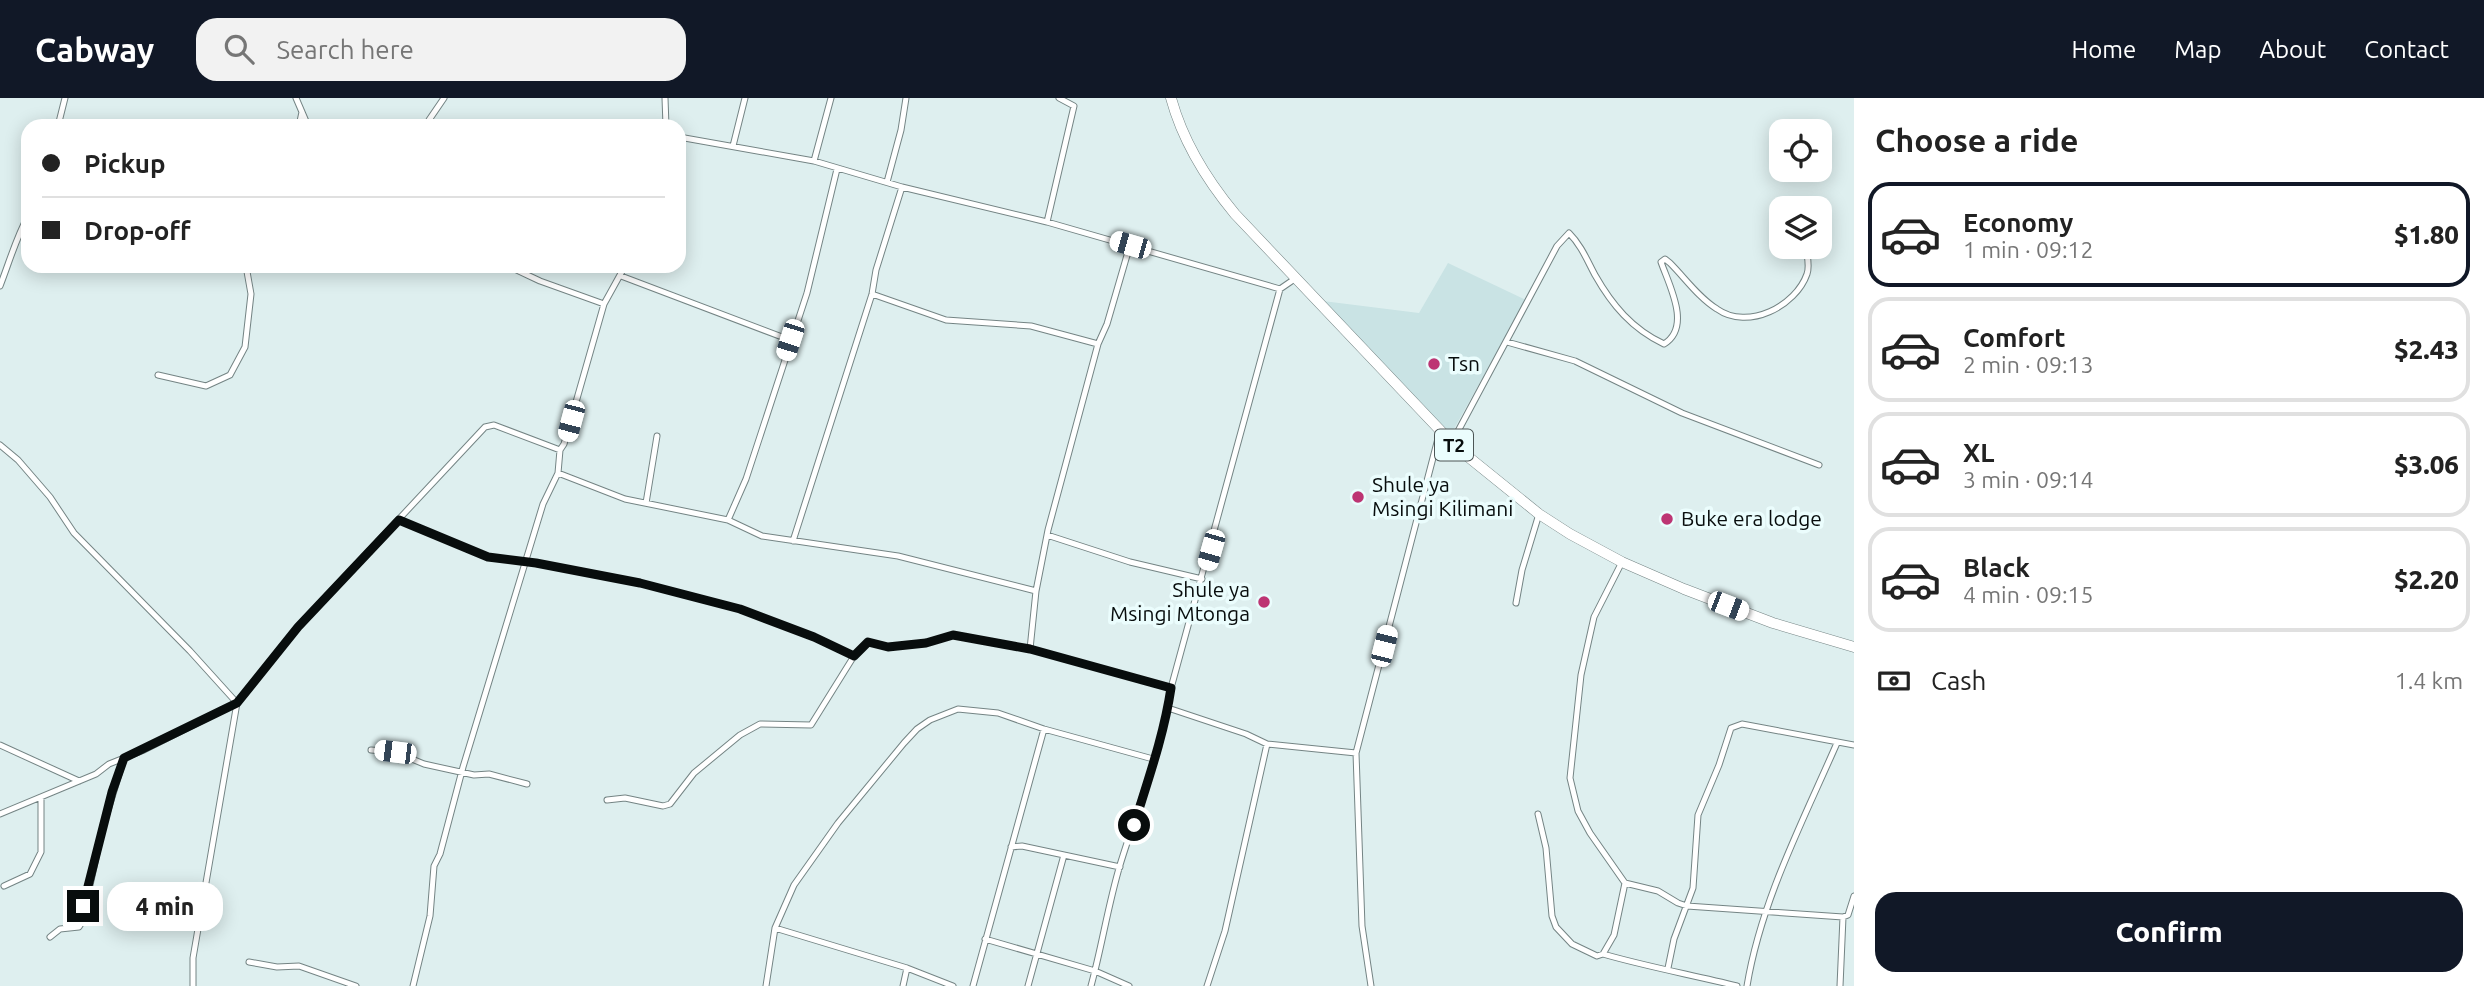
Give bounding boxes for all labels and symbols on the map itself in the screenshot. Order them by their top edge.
car [1107,229,1154,261]
car [774,317,807,363]
place label: Tsn [1448,351,1480,375]
marker: Tsn [1426,356,1442,372]
car [556,398,587,444]
road number: T2 [1435,430,1473,460]
place label: Shule ya Msingi Kilimani [1372,472,1513,520]
marker: Shule ya Msingi Kilimani [1350,489,1366,505]
place label: Buke era lodge [1681,506,1822,530]
marker: Buke era lodge [1659,511,1675,527]
car [1196,527,1227,573]
place label: Shule ya Msingi Mtonga [1110,577,1250,625]
car [1705,589,1752,623]
marker: Shule ya Msingi Mtonga [1256,594,1272,610]
car [1369,623,1400,669]
car [373,739,418,765]
route start [1118,809,1150,841]
callout: 4 min [108,882,223,930]
route end [67,890,99,922]

